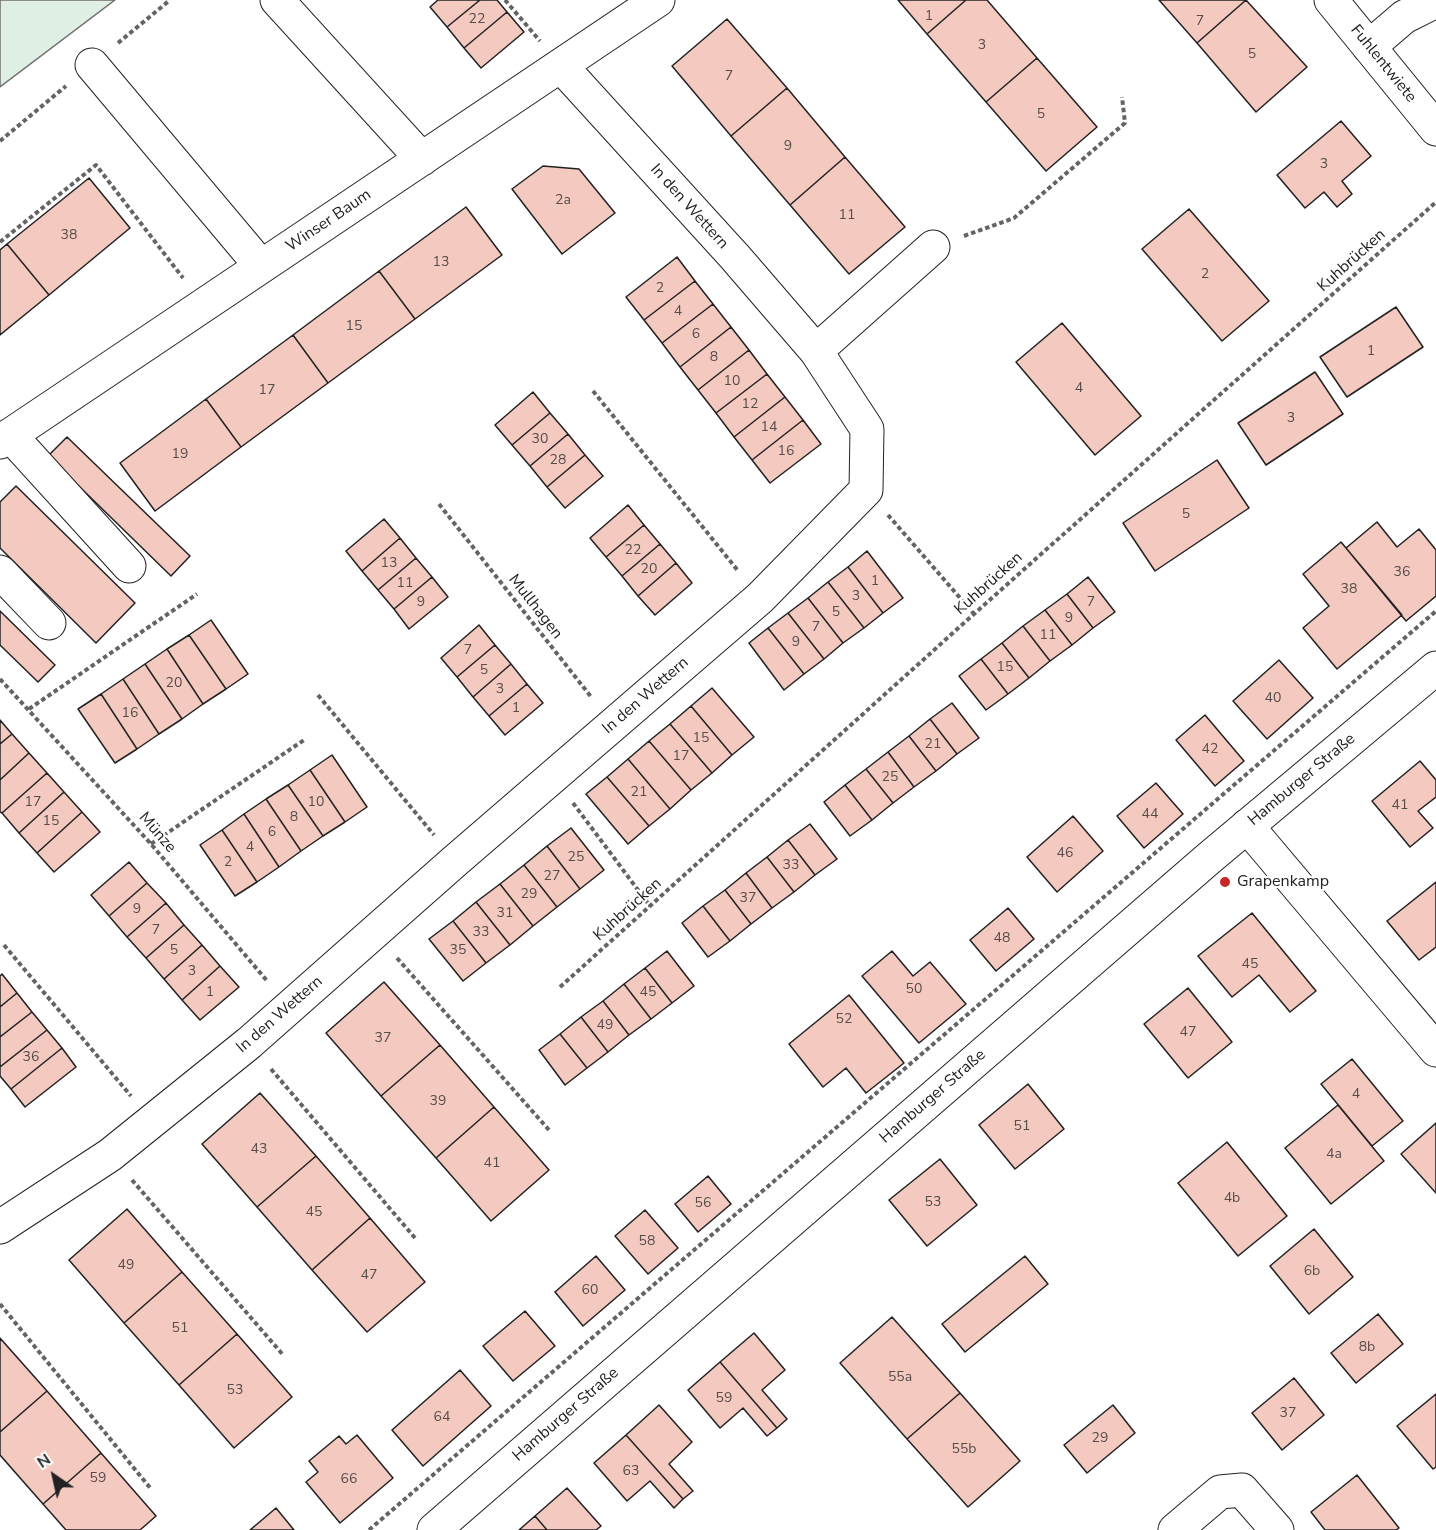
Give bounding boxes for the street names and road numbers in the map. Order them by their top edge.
street label: Fuhlentwiete [1346,21,1420,107]
street label: In den Wettern [646,161,732,253]
street label: Winser Baum [283,186,375,256]
street label: Kuhbrücken [1314,226,1390,296]
street label: Kuhbrücken [951,549,1027,619]
street label: Mullhagen [504,571,566,643]
street label: In den Wettern [599,653,693,739]
street label: Hamburger Straße [1245,730,1359,830]
street label: Münze [134,809,180,857]
street label: Kuhbrücken [590,875,666,945]
street label: In den Wettern [233,972,327,1058]
street label: Hamburger Straße [876,1046,990,1148]
street label: Hamburger Straße [509,1364,623,1466]

